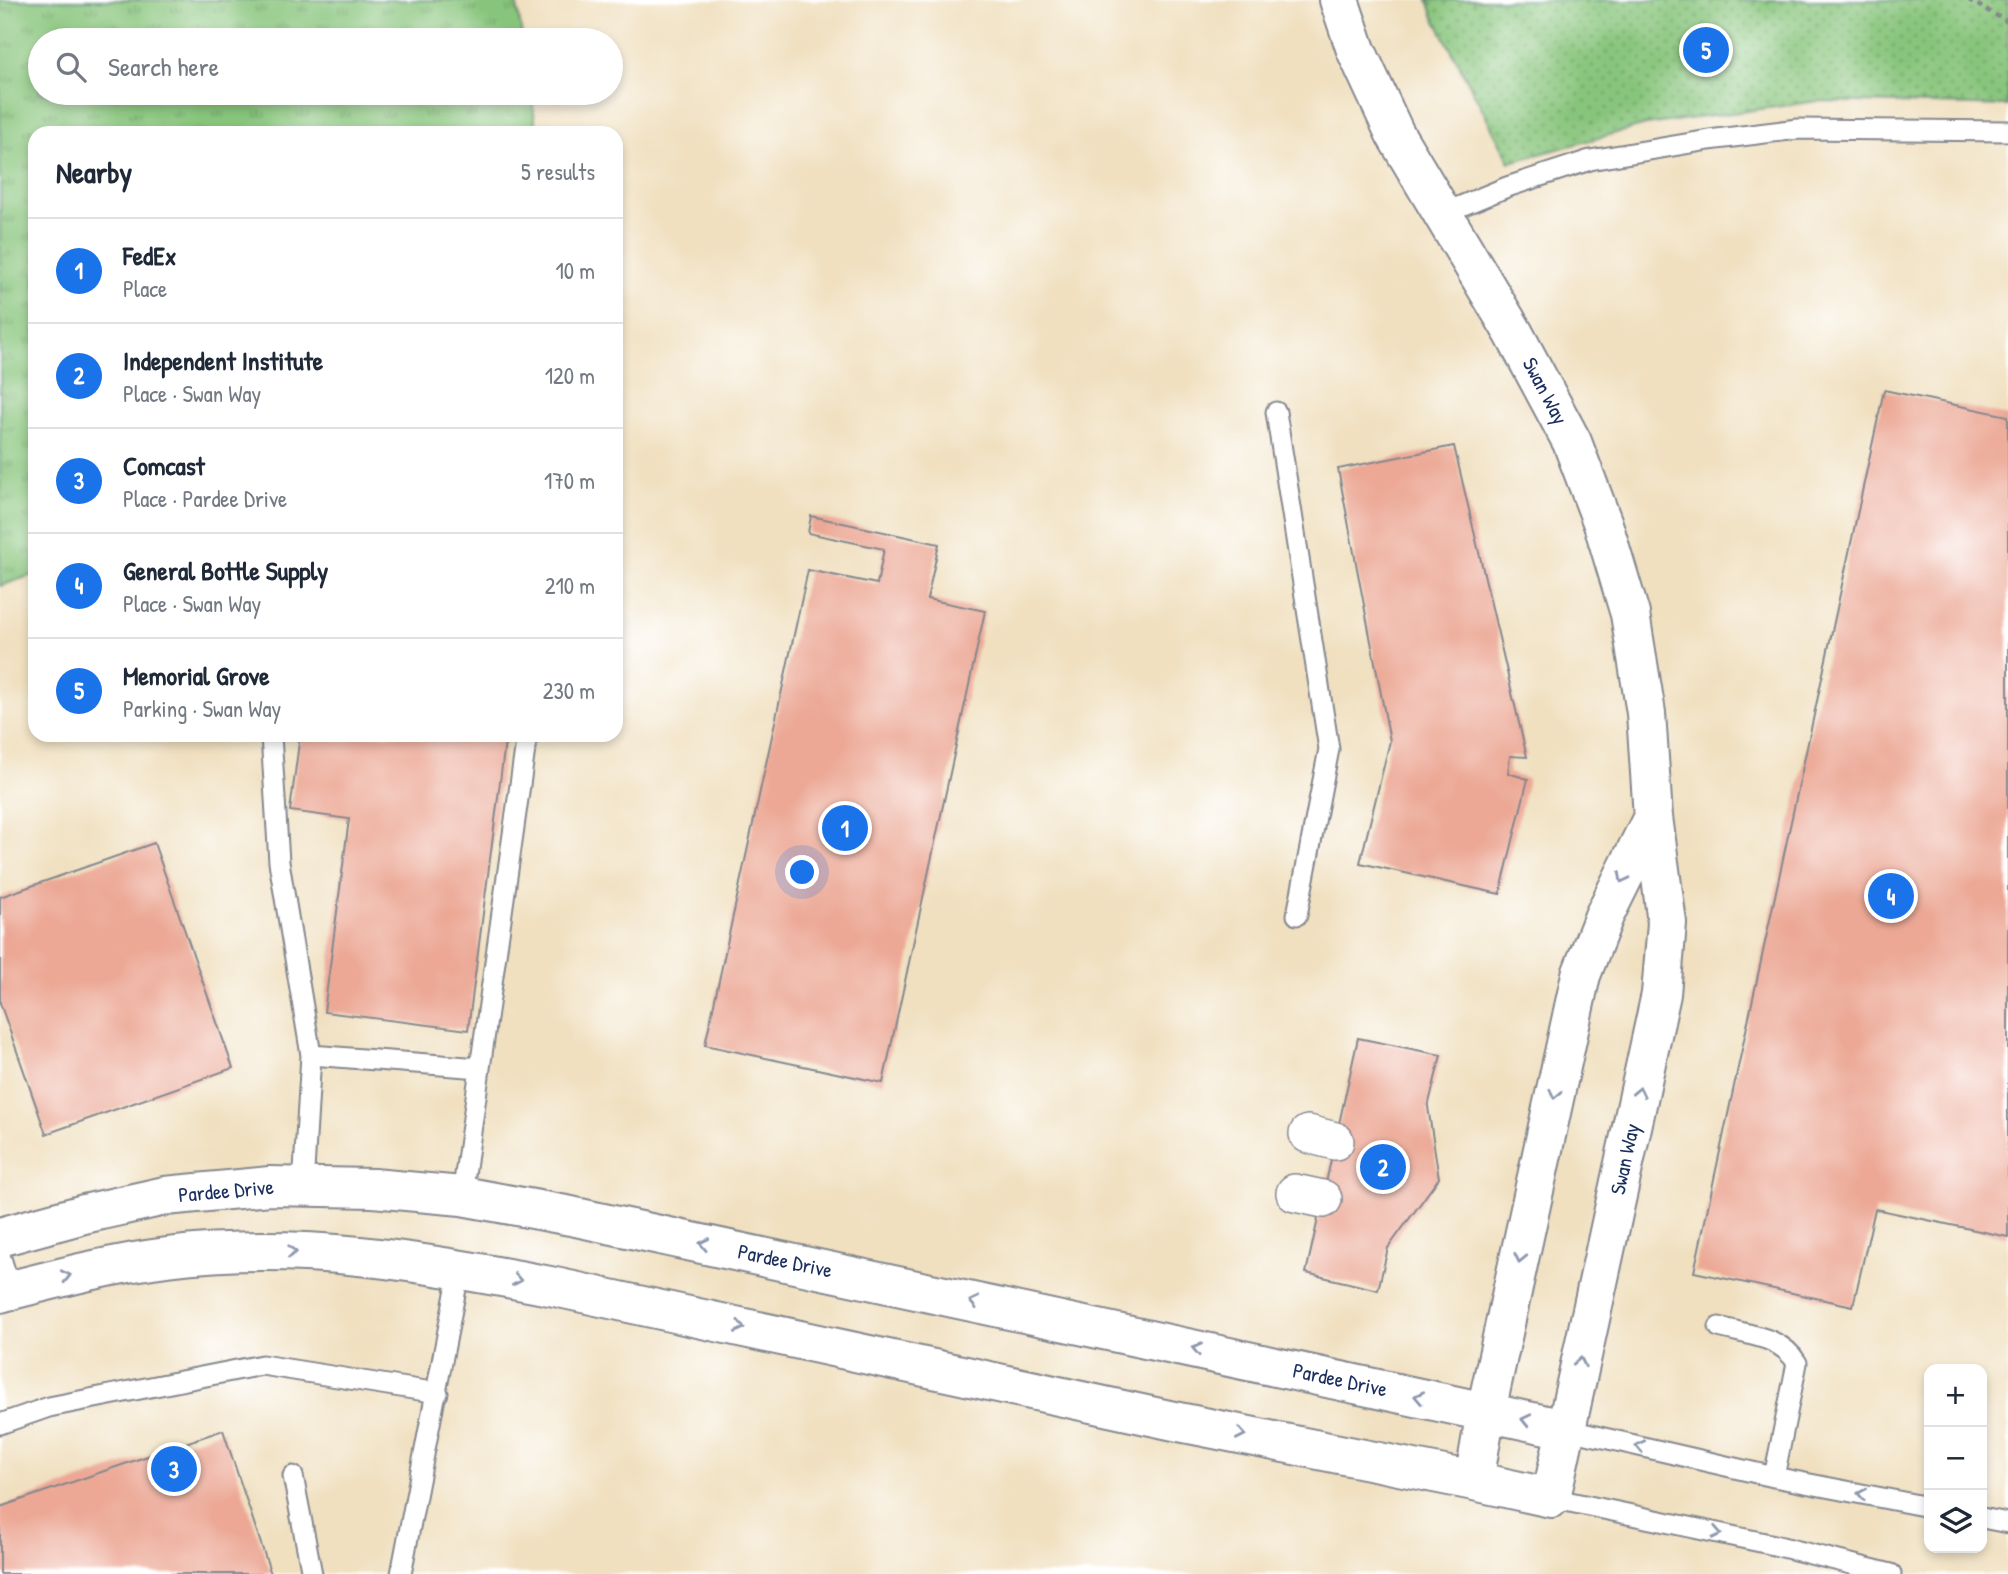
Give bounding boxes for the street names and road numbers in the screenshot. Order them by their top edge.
street label: Swan Way [1516,352,1575,429]
street label: Swan Way [1603,1121,1646,1197]
street label: Pardee Drive [177,1172,275,1209]
street label: Pardee Drive [735,1236,835,1285]
street label: Pardee Drive [1290,1355,1390,1404]

